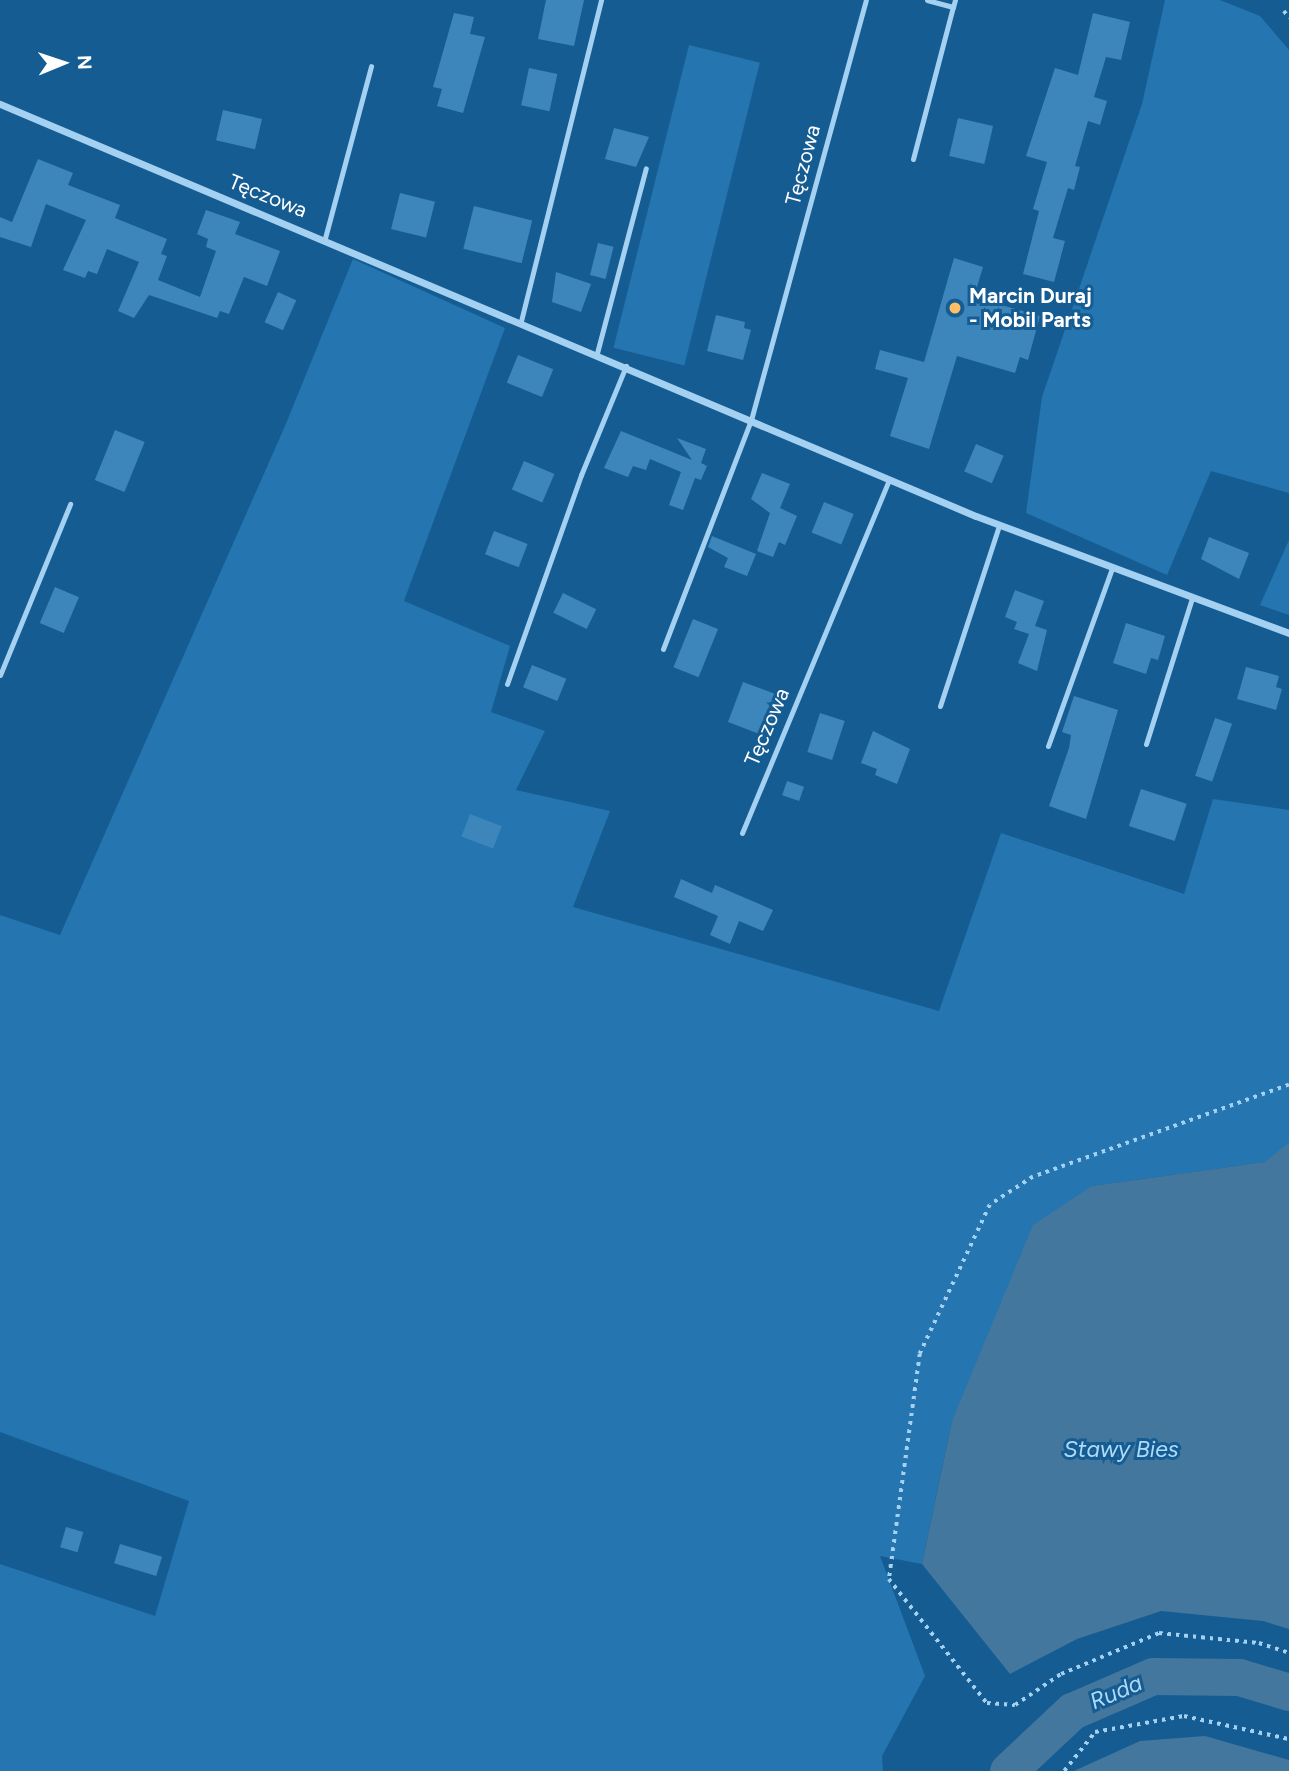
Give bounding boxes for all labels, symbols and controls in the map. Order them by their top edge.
north arrow [28,28,98,98]
text: N [73,55,96,70]
street label: Tęczowa [780,122,826,208]
street label: Tęczowa [225,169,311,223]
place label: Marcin Duraj - Mobil Parts [969,283,1092,333]
marker: Marcin Duraj - Mobil Parts [947,300,963,316]
street label: Tęczowa [739,684,795,770]
water label: Stawy Bies [1063,1435,1179,1463]
water label: Ruda [1086,1669,1146,1715]

